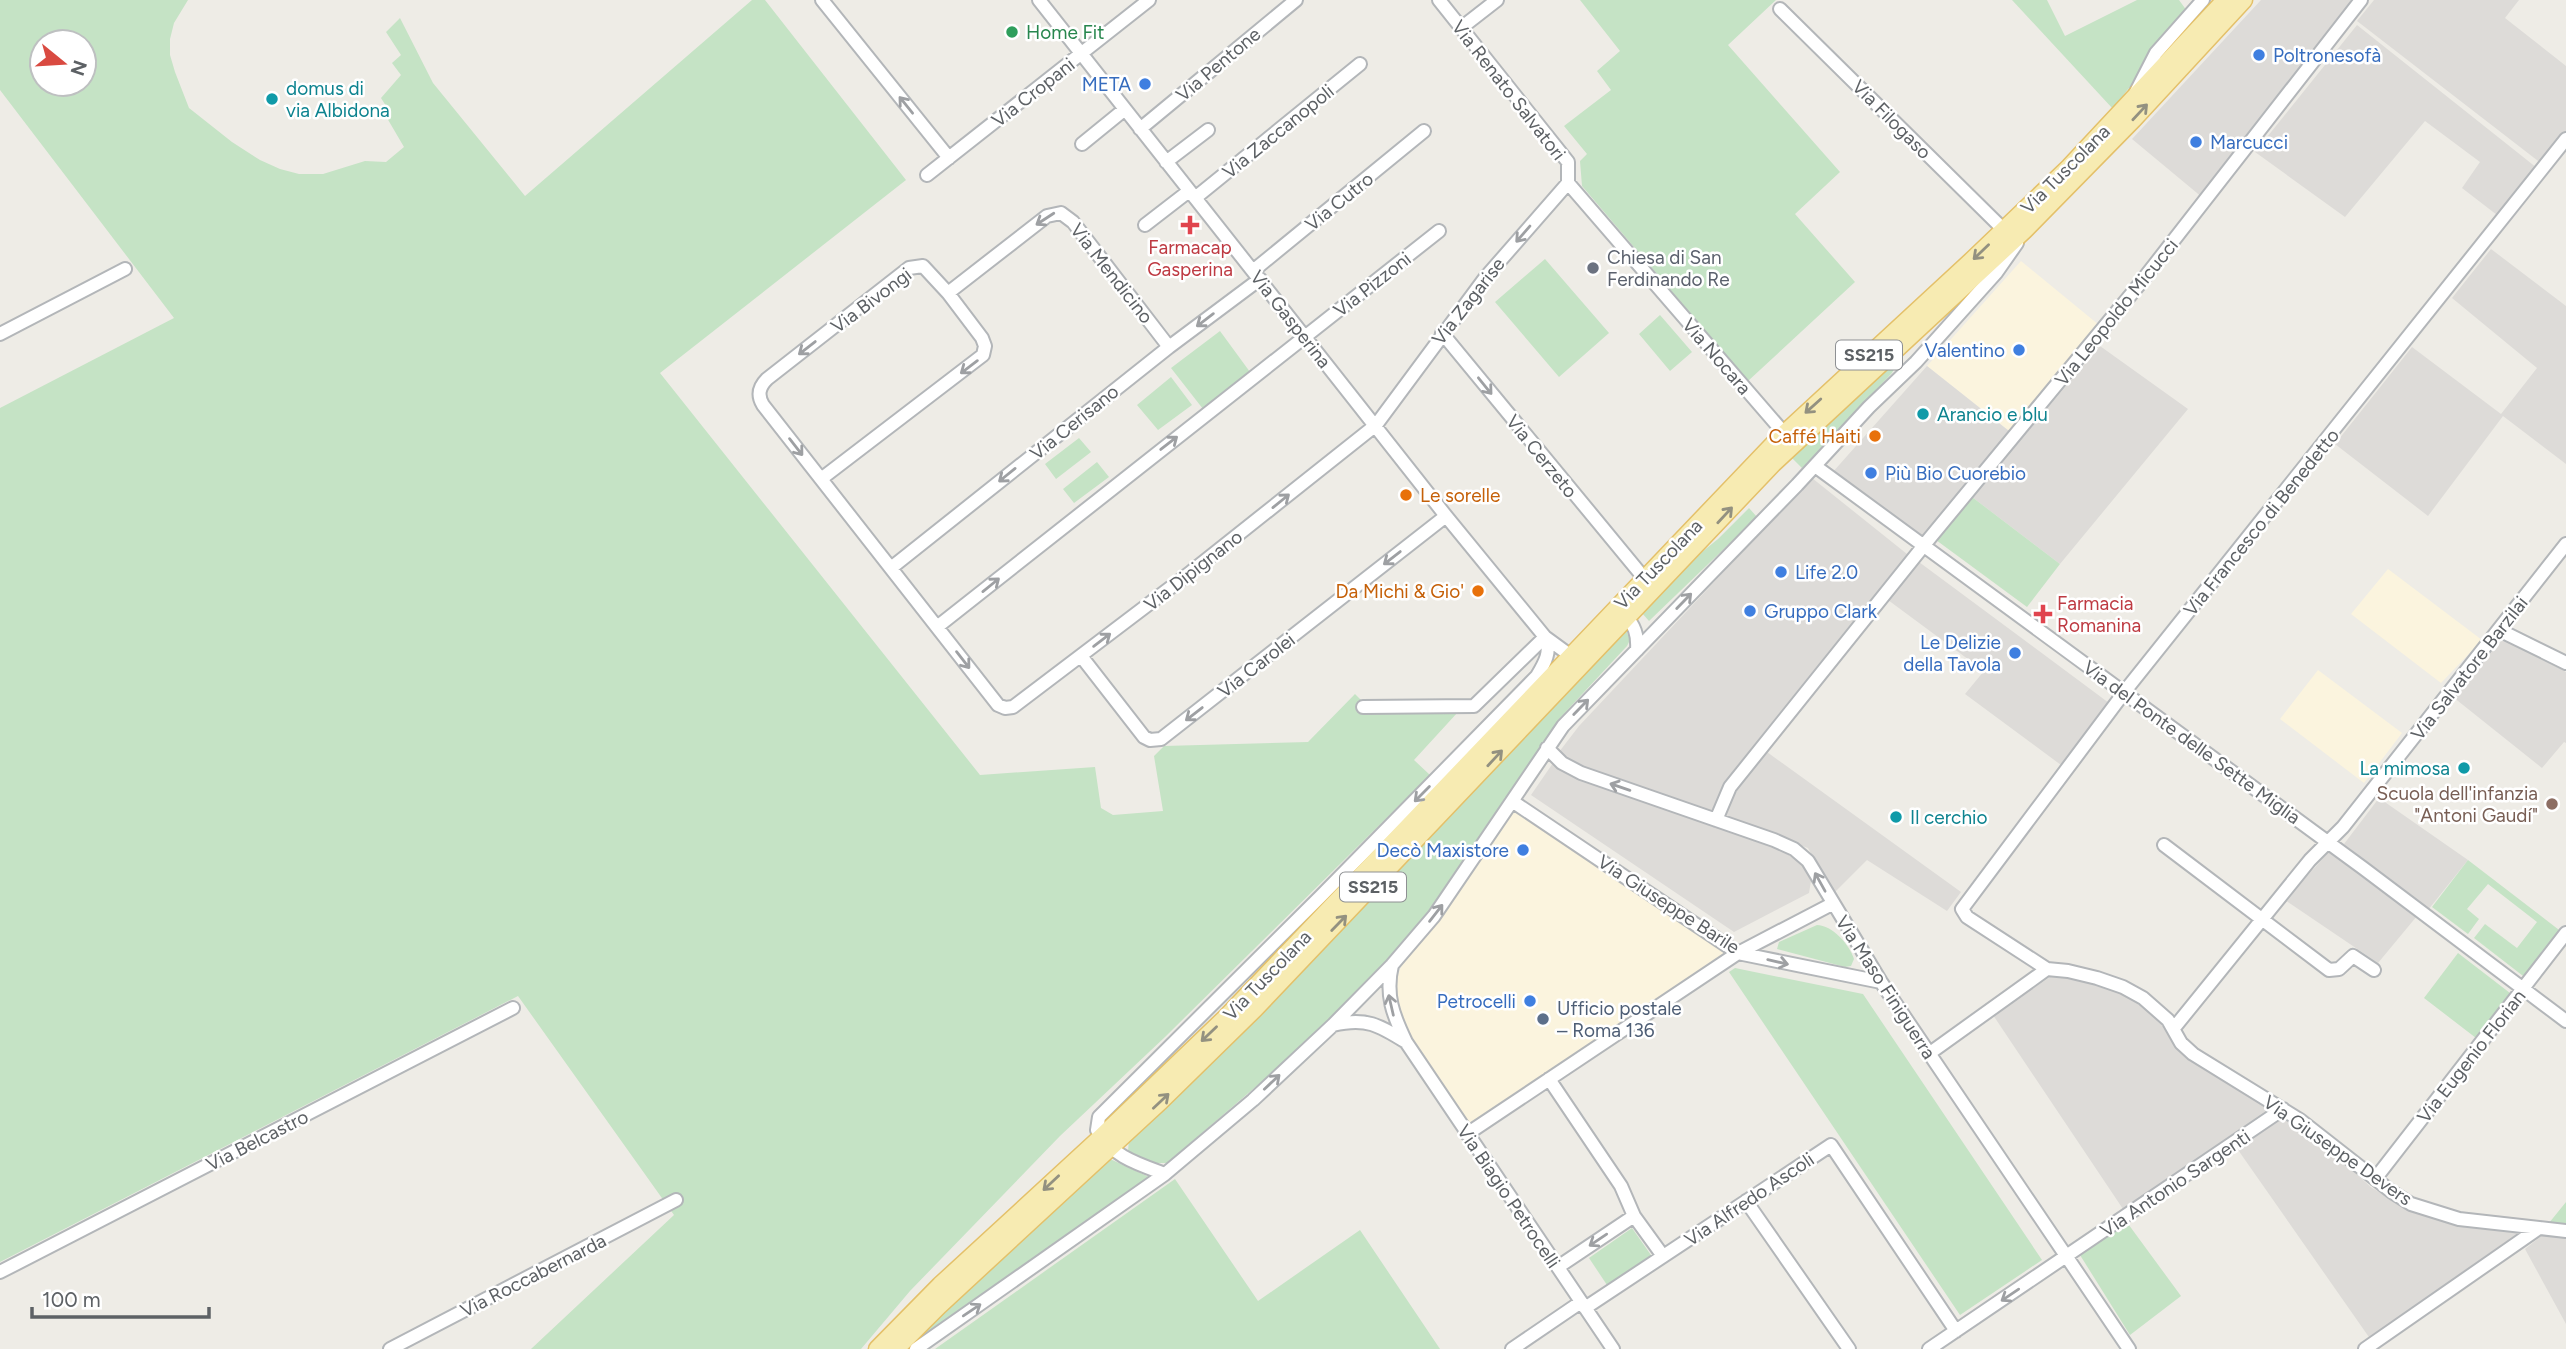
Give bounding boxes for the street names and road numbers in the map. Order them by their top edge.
street label: Via Renato Salvatori [1447,16,1570,165]
street label: Via Pentone [1172,23,1265,106]
street label: Via Cropani [987,53,1079,132]
street label: Via Filogaso [1847,75,1936,164]
street label: Via Zaccanopoli [1218,79,1339,183]
street label: Via Tuscolana [2016,120,2115,219]
street label: Via Cutro [1301,167,1378,236]
street label: Via Mendicino [1065,219,1158,328]
street label: Via Leopoldo Micucci [2050,234,2183,391]
street label: Via Pizzoni [1329,247,1416,322]
street label: Via Zagarise [1427,253,1510,350]
street label: Via Bivongi [827,263,916,338]
street label: Via Gasperina [1245,266,1336,373]
street label: Via Nocara [1677,313,1756,399]
road number: SS215 [1836,340,1902,370]
street label: Via Cerisano [1025,380,1123,465]
street label: Via Cerzeto [1501,410,1582,503]
street label: Via Francesco di Benedetto [2179,424,2344,621]
street label: Via Tuscolana [1610,514,1707,614]
street label: Via Dipignano [1140,525,1247,616]
street label: Via Salvatore Barzilai [2406,592,2533,745]
street label: Via Carolei [1213,628,1300,703]
street label: Via del Ponte delle Sette Miglia [2078,656,2305,829]
street label: Via Giuseppe Barile [1593,850,1744,959]
road number: SS215 [1340,872,1406,902]
street label: Via Maso Finiguerra [1831,911,1941,1063]
street label: Via Tuscolana [1219,925,1316,1025]
street label: Via Eugenio Florian [2412,985,2531,1127]
street label: Via Giuseppe Devers [2259,1090,2417,1211]
street label: Via Belcastro [202,1105,312,1176]
street label: Via Biagio Petrocelli [1452,1120,1565,1272]
street label: Via Antonio Sargenti [2096,1125,2255,1242]
street label: Via Alfredo Ascoli [1680,1148,1818,1251]
street label: Via Roccabernarda [456,1229,610,1322]

